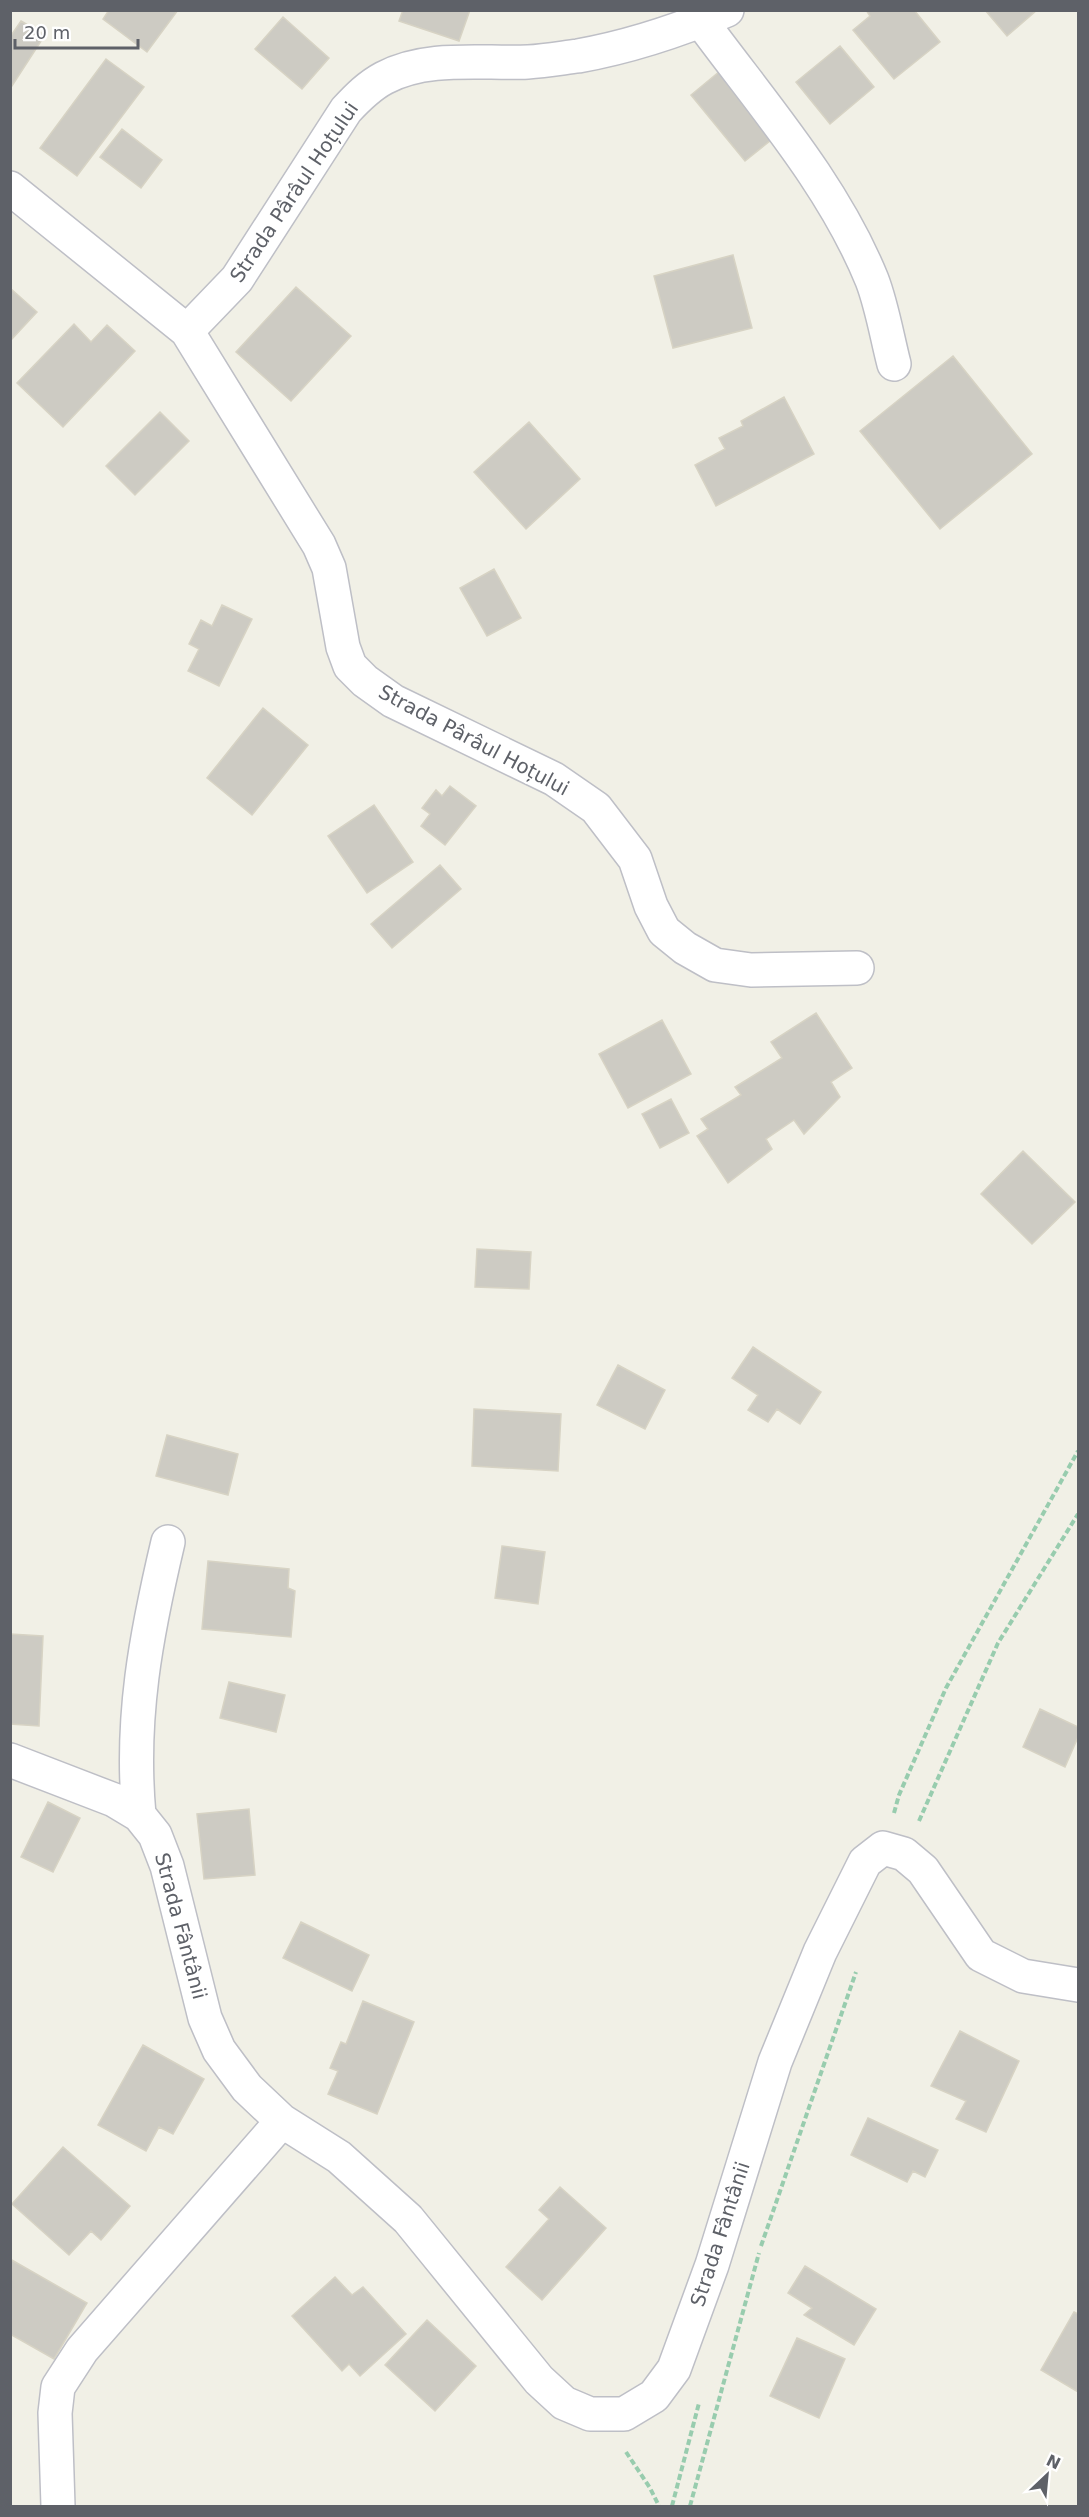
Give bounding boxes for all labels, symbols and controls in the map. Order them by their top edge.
scale bar [15,12,138,50]
text: 20 m [24,22,70,43]
street label: Strada Pârâul Hoțului [225,97,363,287]
street label: Strada Pârâul Hoțului [375,680,573,800]
street label: Strada Fântânii [150,1850,212,2002]
street label: Strada Fântânii [685,2159,755,2309]
north arrow [1017,2445,1077,2505]
text: N [1043,2450,1064,2473]

